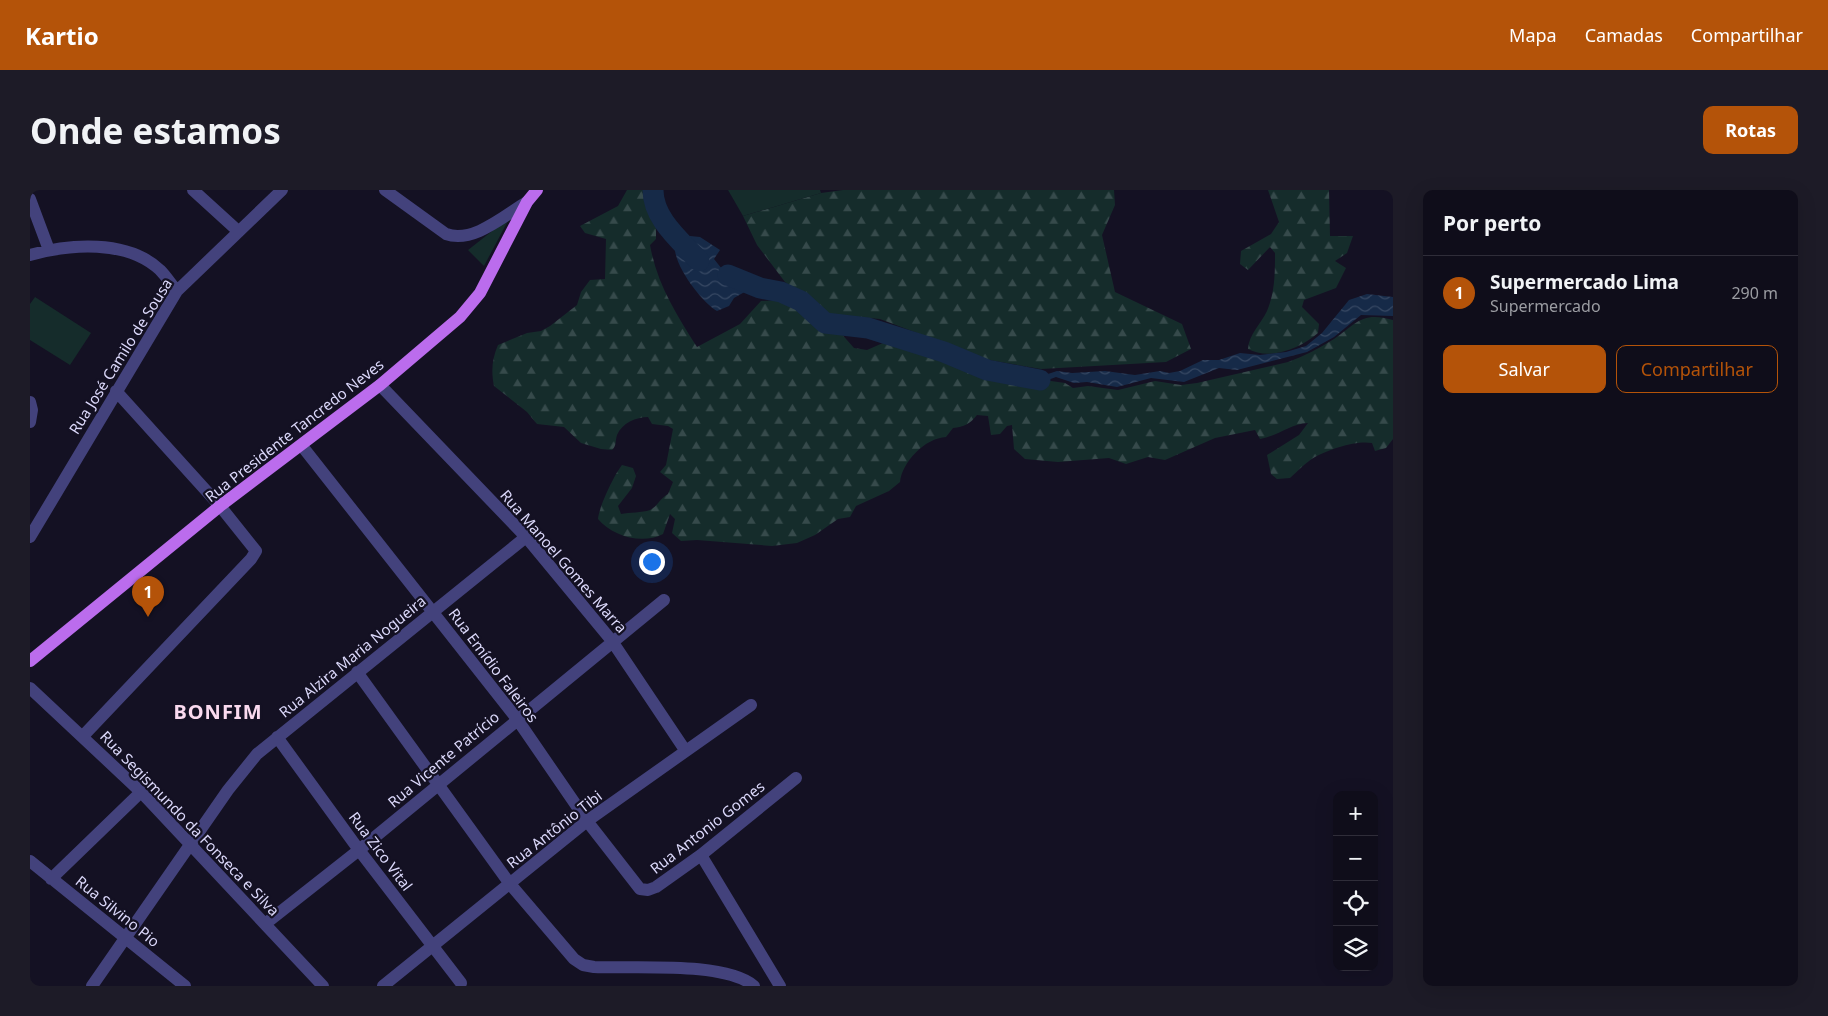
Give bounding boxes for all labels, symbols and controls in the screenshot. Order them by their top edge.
text: Kartio [25,19,99,52]
text: Mapa [1509,23,1557,47]
text: Camadas [1585,23,1663,47]
text: Compartilhar [1691,23,1803,47]
button: Rotas [1703,106,1798,154]
text: Onde estamos [30,107,281,154]
text: Por perto [1443,209,1541,237]
text: Supermercado Lima [1490,269,1679,295]
street label: Rua José Camilo de Sousa [64,274,176,438]
text: 1 [1454,282,1464,304]
text: 290 m [1731,282,1778,304]
text: Supermercado [1490,295,1601,317]
button: Salvar [1443,345,1606,393]
button: Compartilhar [1616,345,1778,393]
street label: Rua Presidente Tancredo Neves [201,354,387,506]
street label: Rua Manoel Gomes Marra [496,485,632,637]
your location [639,549,665,575]
pin: 1 [132,576,164,617]
street label: Rua Alzira Maria Nogueira [274,590,430,722]
street label: Rua Emídio Faleiros [445,604,543,726]
district label: BONFIM [174,698,263,725]
street label: Rua Vicente Patrício [383,706,503,812]
street label: Rua Segismundo da Fonseca e Silva [96,726,284,920]
street label: Rua Antonio Gomes [646,776,768,878]
street label: Rua Antônio Tibi [502,786,606,872]
map controls [1333,791,1378,971]
button: + [1333,791,1378,836]
street label: Rua Zico Vital [345,807,417,895]
button: − [1333,836,1378,881]
street label: Rua Silvino Pio [72,871,164,951]
button: locate [1333,881,1378,926]
button: layers [1333,926,1378,971]

